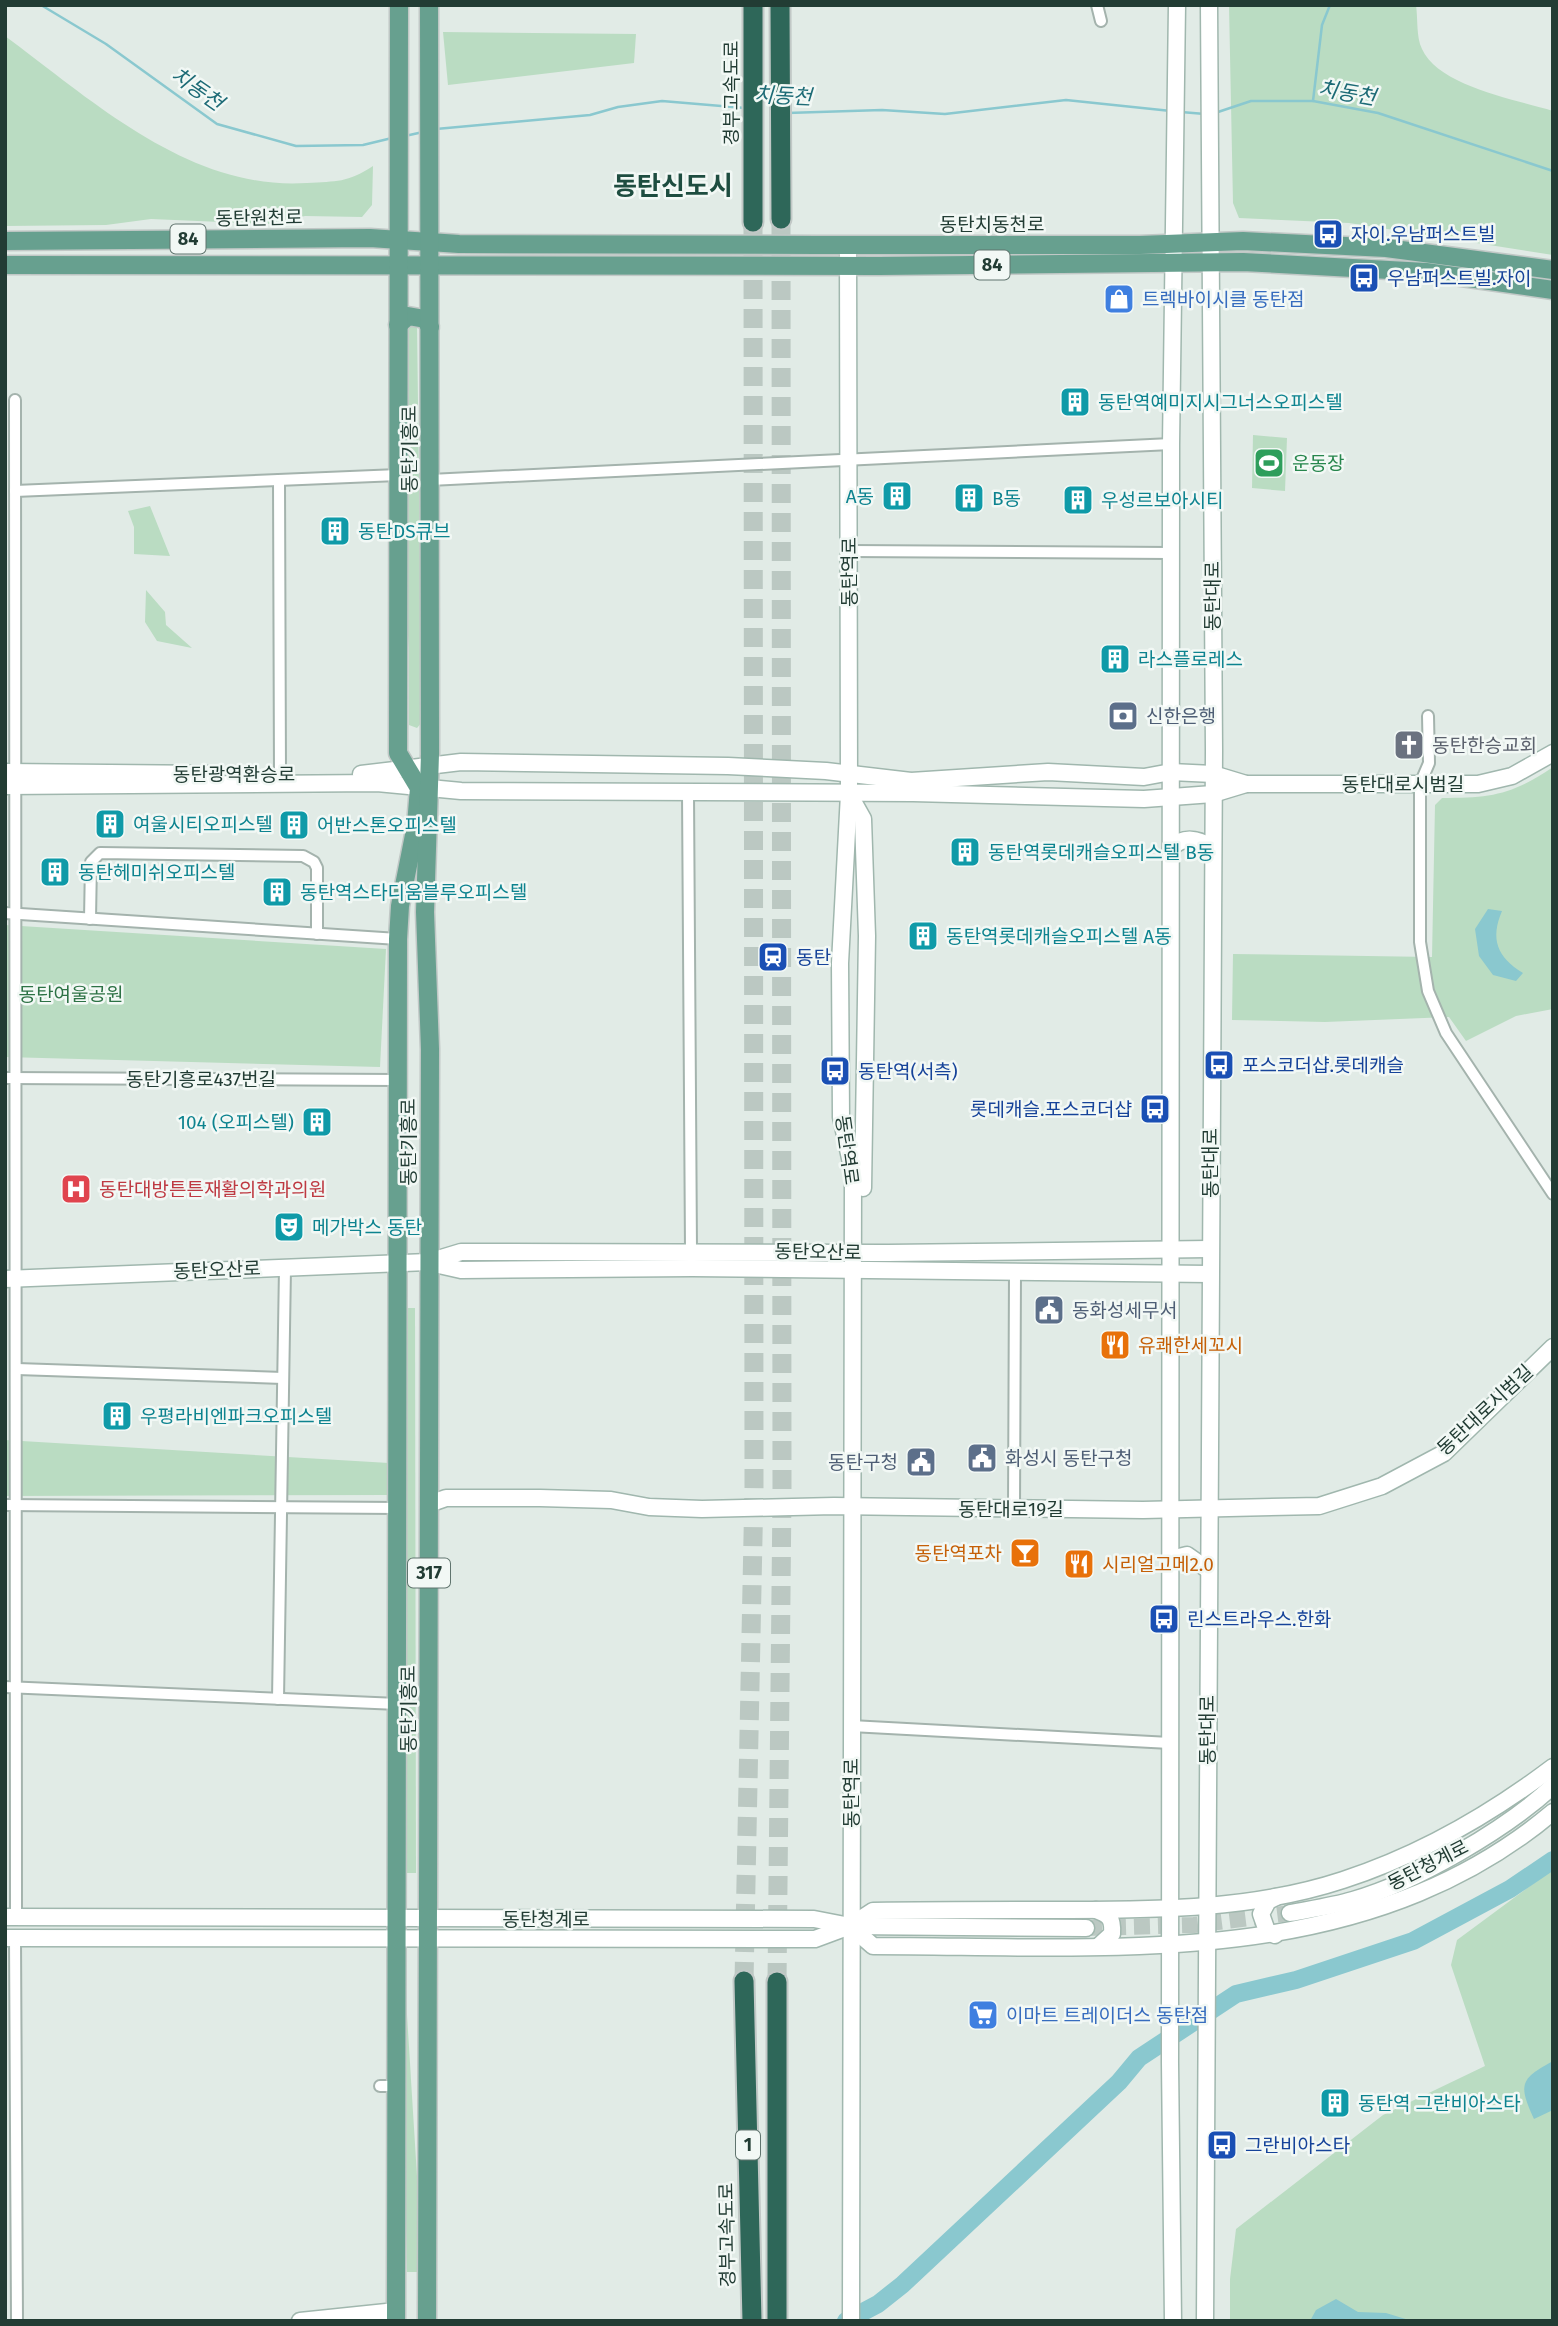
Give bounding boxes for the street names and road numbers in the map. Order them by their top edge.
street label: 경부고속도로 [720,41,743,145]
street label: 동탄원천로 [215,206,303,230]
street label: 동탄치동천로 [940,213,1044,236]
road number: 84 [170,225,206,254]
road number: 84 [974,250,1010,279]
street label: 동탄기흥로 [398,405,421,493]
street label: 동탄역로 [838,537,861,607]
street label: 동탄대로 [1201,561,1224,631]
street label: 동탄광역환승로 [173,763,295,786]
street label: 동탄대로시범길 [1342,773,1464,796]
street label: 동탄기흥로437번길 [126,1068,276,1091]
street label: 동탄기흥로 [397,1098,420,1186]
street label: 동탄역로 [831,1114,863,1186]
street label: 동탄대로 [1199,1128,1222,1198]
street label: 동탄오산로 [774,1240,862,1264]
street label: 동탄오산로 [173,1257,261,1283]
street label: 동탄대로시범길 [1432,1360,1538,1460]
street label: 동탄대로19길 [958,1498,1064,1521]
road number: 317 [408,1558,450,1588]
street label: 동탄기흥로 [397,1665,420,1753]
street label: 동탄대로 [1196,1695,1219,1765]
street label: 동탄역로 [840,1758,863,1828]
street label: 동탄청계로 [1384,1835,1472,1895]
street label: 동탄청계로 [502,1908,590,1931]
road number: 1 [736,2130,760,2160]
street label: 경부고속도로 [715,2182,739,2288]

